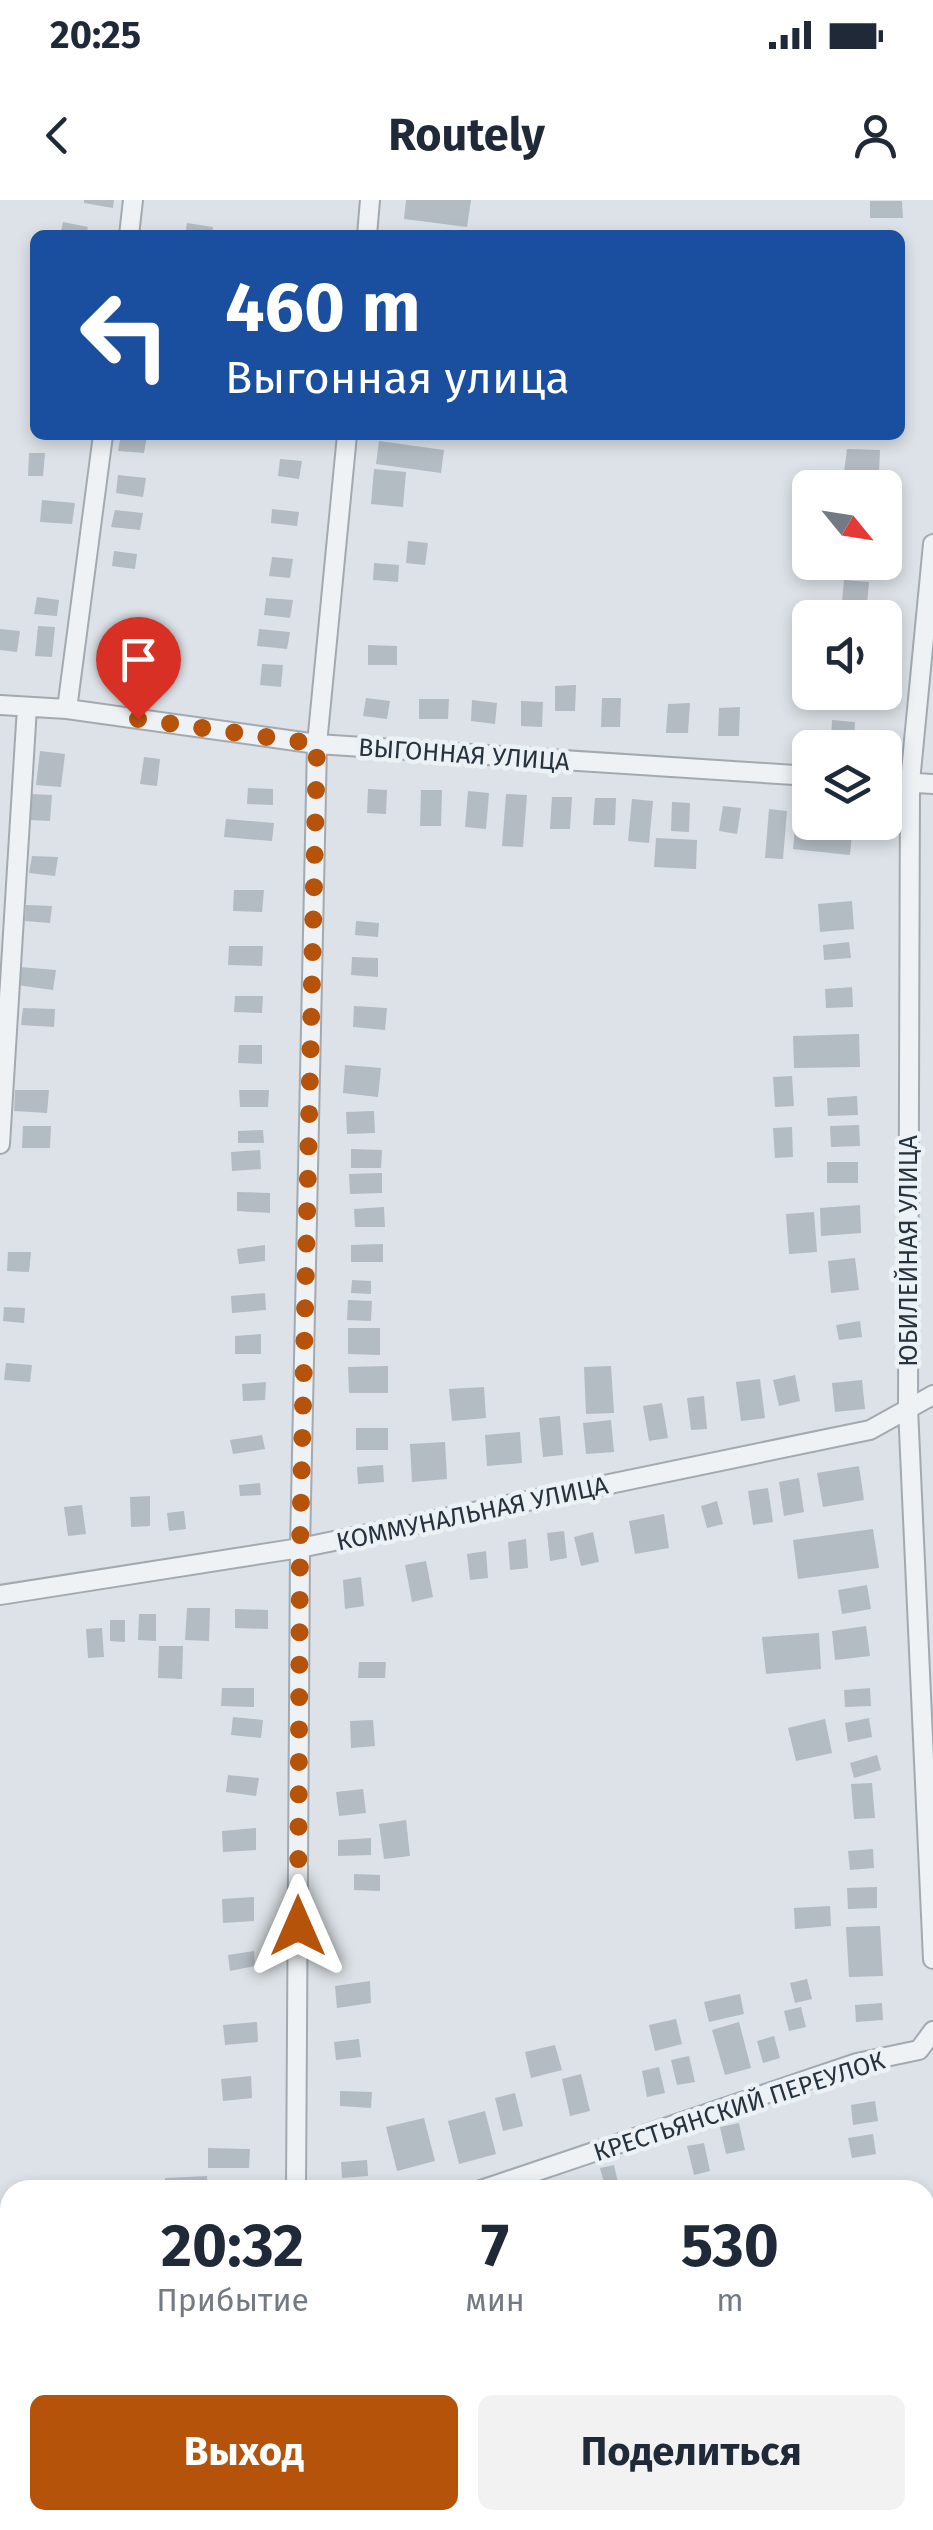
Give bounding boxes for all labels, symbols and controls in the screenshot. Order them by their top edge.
text: 20:25 [50,12,141,58]
icon: back [30,108,85,163]
text: Routely [388,108,545,162]
icon: person [848,108,903,163]
text: 460 m [225,266,421,350]
icon: left [60,270,190,400]
text: Выгонная улица [225,351,570,405]
north arrow [792,470,902,580]
map controls [792,470,902,840]
button: sound [792,600,902,710]
pin [96,617,181,720]
icon: arrive [111,632,166,687]
button: layers [792,730,902,840]
street label: ВЫГОННАЯ УЛИЦА [357,733,571,777]
street label: ЮБИЛЕЙНАЯ УЛИЦА [893,1135,924,1367]
street label: КОММУНАЛЬНАЯ УЛИЦА [334,1470,611,1557]
position arrow [246,1874,350,1978]
street label: КРЕСТЬЯНСКИЙ ПЕРЕУЛОК [590,2045,889,2168]
text: 20:32 [161,2210,304,2282]
text: 7 [481,2210,509,2282]
text: 530 [681,2210,779,2282]
text: Прибытие [156,2281,309,2319]
text: мин [465,2281,525,2319]
text: m [716,2281,744,2319]
button: Выход [30,2395,458,2510]
button: Поделиться [478,2395,905,2510]

